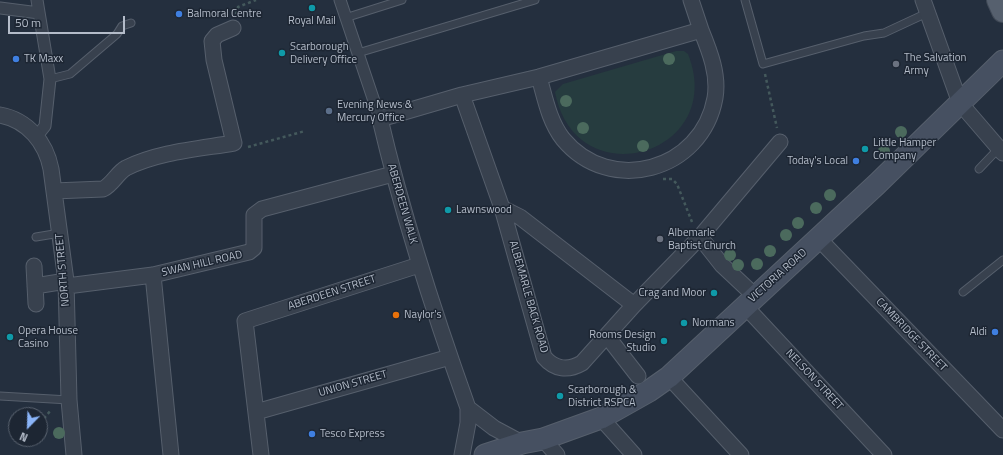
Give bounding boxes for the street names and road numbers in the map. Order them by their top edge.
street label: ABERDEEN WALK [384,162,420,246]
street label: NORTH STREET [53,233,73,307]
street label: ALBEMARLE BACK ROAD [506,239,550,355]
street label: VICTORIA ROAD [746,246,810,306]
street label: SWAN HILL ROAD [160,248,244,280]
street label: ABERDEEN STREET [286,273,378,313]
street label: CAMBRIDGE STREET [873,296,949,374]
street label: NELSON STREET [782,347,846,413]
street label: UNION STREET [317,368,389,400]

